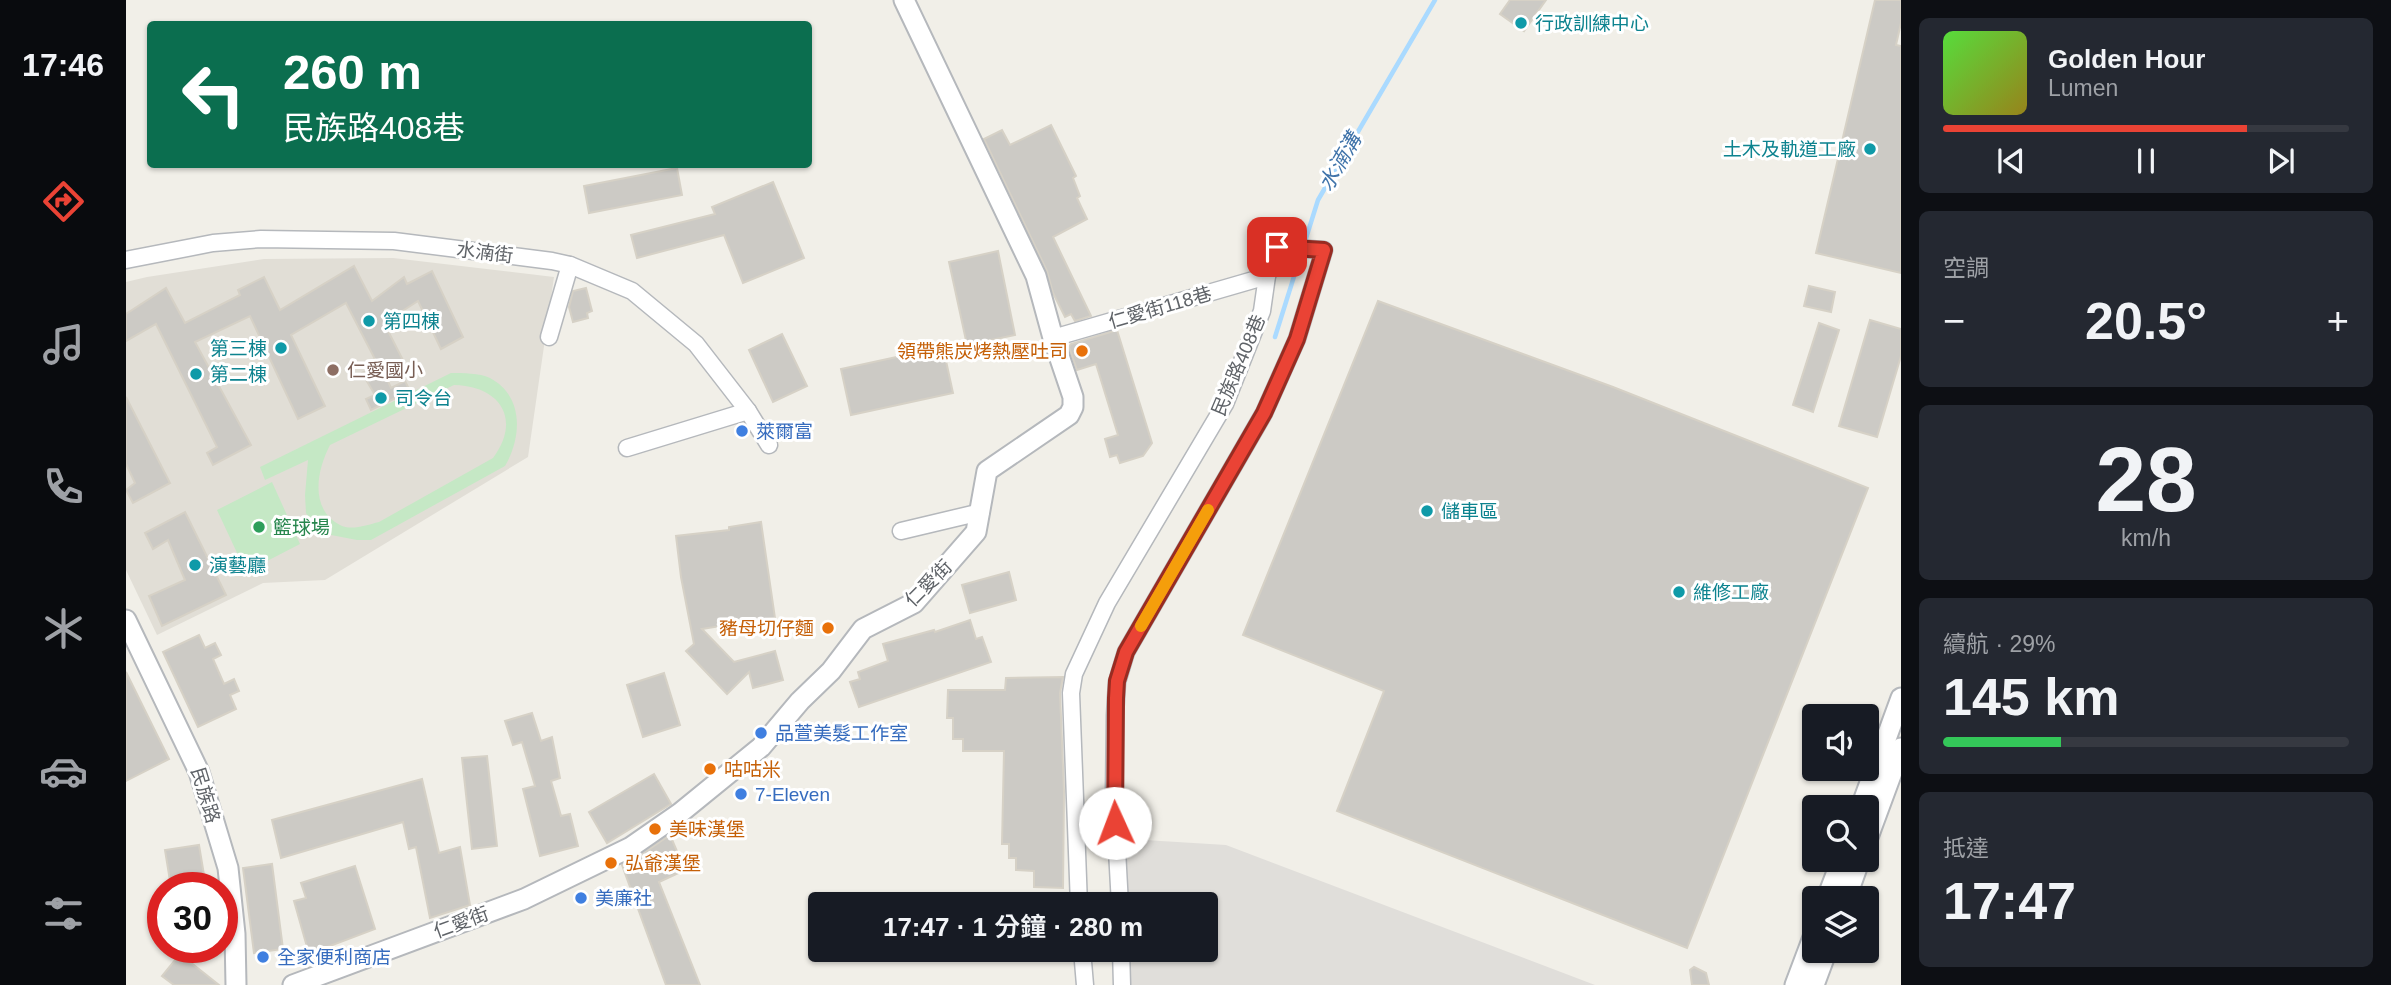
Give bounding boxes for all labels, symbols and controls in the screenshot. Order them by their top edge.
place label: 行政訓練中心 [1535,13,1649,34]
marker: 行政訓練中心 [1513,15,1529,31]
text: Golden Hour [2048,44,2205,74]
text: 260 m [283,45,422,99]
text: 17:46 [22,47,104,83]
icon: left [168,49,259,140]
text: Lumen [2048,75,2118,101]
text: 民族路408巷 [283,110,464,146]
water label: 水湳溝 [1314,126,1367,195]
place label: 土木及軌道工廠 [1723,139,1856,160]
marker: 土木及軌道工廠 [1862,141,1878,157]
icon: previous [1992,142,2030,180]
icon: pause [2127,142,2165,180]
icon: next [2262,142,2300,180]
icon: directions [39,177,88,226]
pin [1247,217,1307,277]
icon: arrive [1258,228,1296,266]
street label: 水湳街 [455,239,515,266]
text: 空調 [1943,255,1989,281]
street label: 仁愛街118巷 [1106,283,1214,332]
text: 20.5° [2085,292,2207,350]
text: − [1943,300,1965,342]
text: + [2327,300,2349,342]
place label: 第四棟 [383,311,440,332]
street label: 民族路408巷 [1208,312,1269,419]
marker: 第四棟 [361,313,377,329]
icon: music [39,320,88,369]
place label: 第三棟 [210,338,267,359]
marker: 第三棟 [273,340,289,356]
place label: 領帶熊炭烤熱壓吐司 [897,341,1068,362]
marker: 領帶熊炭烤熱壓吐司 [1074,343,1090,359]
place label: 仁愛國小 [347,360,423,381]
marker: 仁愛國小 [325,362,341,378]
place label: 第二棟 [210,364,267,385]
marker: 第二棟 [188,366,204,382]
place label: 司令台 [395,388,452,409]
marker: 司令台 [373,390,389,406]
place label: 萊爾富 [756,421,813,442]
marker: 萊爾富 [734,423,750,439]
text: 28 [2095,429,2197,530]
icon: phone [39,462,88,511]
place label: 儲車區 [1441,501,1498,522]
marker: 儲車區 [1419,503,1435,519]
place label: 籃球場 [273,517,330,538]
marker: 籃球場 [251,519,267,535]
text: km/h [2121,525,2171,551]
place label: 演藝廳 [209,555,266,576]
street label: 仁愛街 [901,556,956,611]
marker: 演藝廳 [187,557,203,573]
place label: 維修工廠 [1693,582,1769,603]
marker: 維修工廠 [1671,584,1687,600]
icon: climate [39,604,88,653]
place label: 豬母切仔麵 [719,618,814,639]
marker: 豬母切仔麵 [820,620,836,636]
text: 續航 · 29% [1943,631,2055,657]
text: 145 km [1943,668,2119,726]
map controls [1802,704,1879,963]
button: sound [1802,704,1879,781]
place label: 品萱美髮工作室 [775,723,908,744]
marker: 品萱美髮工作室 [753,725,769,741]
icon: car [39,747,88,796]
place label: 咕咕米 [724,759,781,780]
marker: 咕咕米 [702,761,718,777]
street label: 民族路 [187,765,224,825]
place label: 7-Eleven [755,784,830,805]
marker: 7-Eleven [733,786,749,802]
position arrow [1078,786,1152,860]
button: search [1802,795,1879,872]
place label: 美味漢堡 [669,819,745,840]
marker: 美味漢堡 [647,821,663,837]
text: 抵達 [1943,835,1989,861]
place label: 弘爺漢堡 [625,853,701,874]
marker: 弘爺漢堡 [603,855,619,871]
speed limit sign: 30 [147,872,238,963]
text: 17:47 [1943,872,2076,930]
button: layers [1802,886,1879,963]
place label: 美廉社 [595,888,652,909]
icon: filters [39,889,88,938]
marker: 美廉社 [573,890,589,906]
street label: 仁愛街 [431,903,492,942]
text: 17:47 · 1 分鐘 · 280 m [883,912,1143,942]
place label: 全家便利商店 [277,947,391,968]
marker: 全家便利商店 [255,949,271,965]

